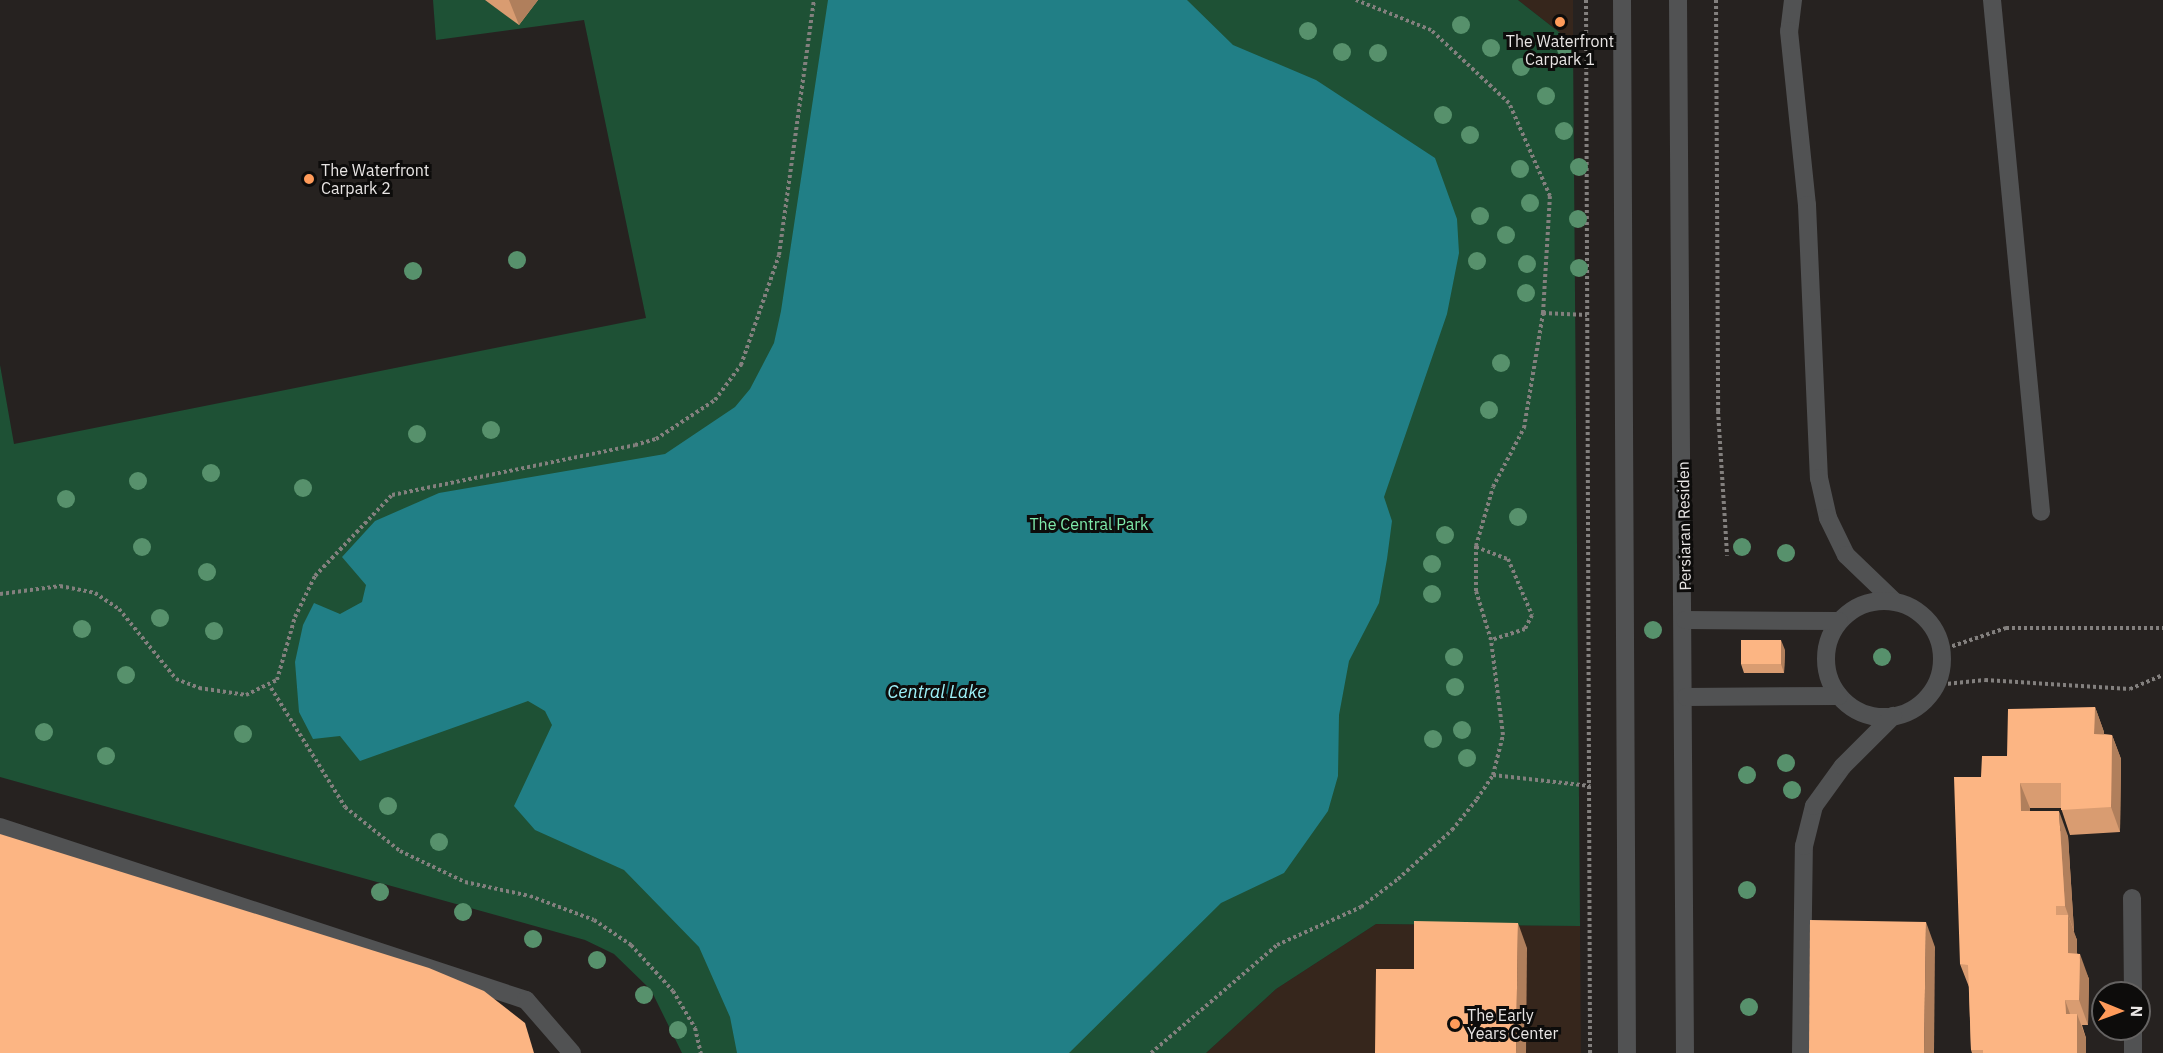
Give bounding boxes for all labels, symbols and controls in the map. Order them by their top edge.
marker: The Waterfront Carpark 1 [1553,15,1567,29]
place label: The Waterfront Carpark 1 [1506,31,1614,69]
place label: The Waterfront Carpark 2 [321,160,429,198]
marker: The Waterfront Carpark 2 [302,172,316,186]
street label: Persiaran Residen [1673,461,1695,591]
park label: The Central Park [1029,514,1149,534]
water label: Central Lake [888,681,986,703]
north arrow [2091,981,2151,1041]
place label: The Early Years Center [1467,1005,1558,1043]
text: N [2127,1005,2147,1017]
marker: The Early Years Center [1448,1017,1462,1031]

